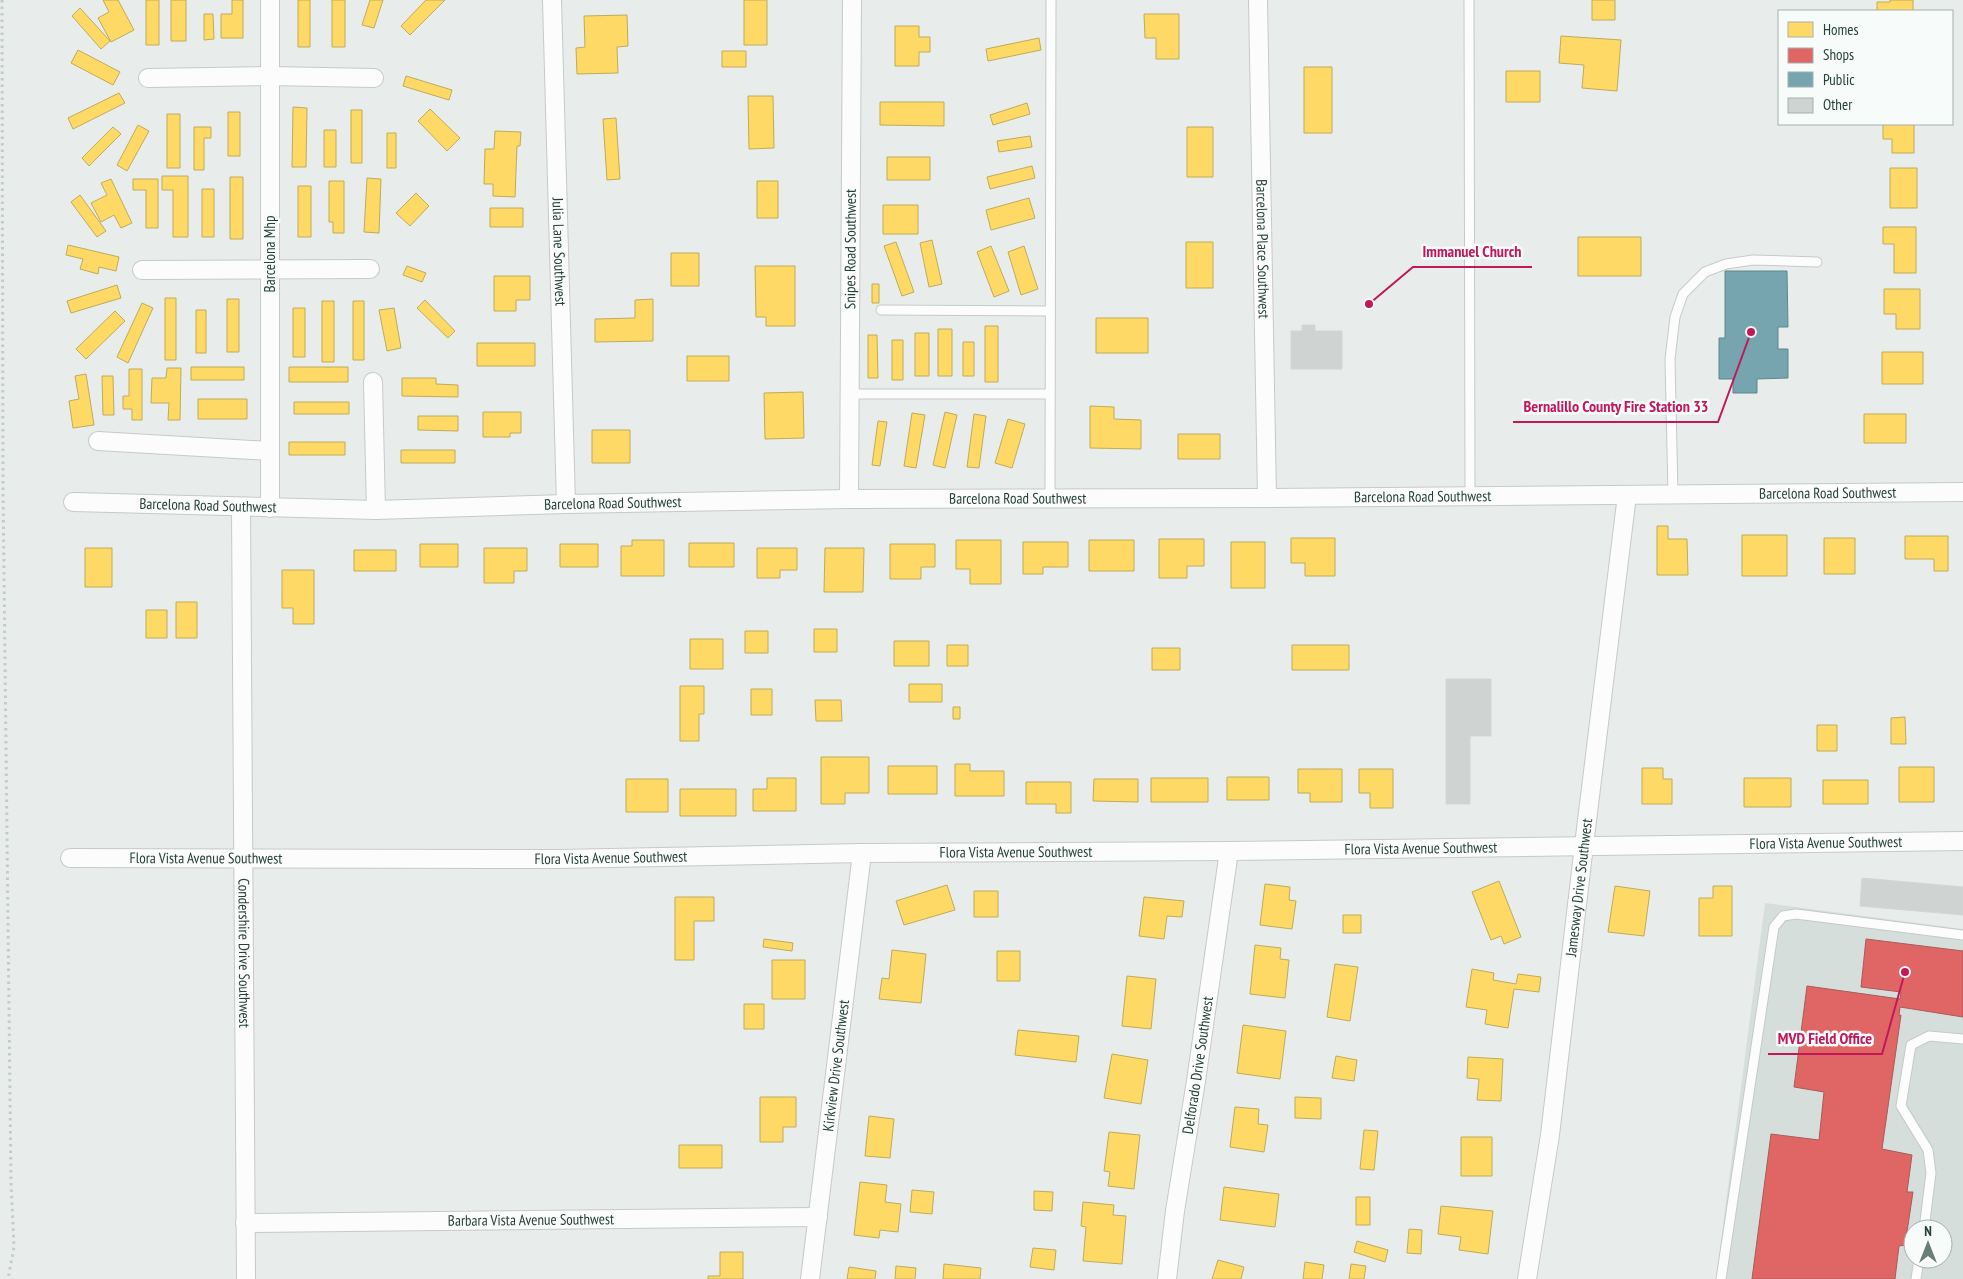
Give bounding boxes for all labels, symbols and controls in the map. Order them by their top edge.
legend [1778,10,1953,125]
text: Homes [1823,20,1859,39]
text: Shops [1823,45,1854,64]
text: Public [1823,70,1855,89]
text: Other [1823,95,1853,114]
street label: Barcelona Place Southwest [1252,179,1274,319]
street label: Snipes Road Southwest [840,189,860,309]
street label: Julia Lane Southwest [548,196,570,306]
street label: Barcelona Mhp [260,216,279,292]
callout: Immanuel Church [1413,236,1532,267]
text: Immanuel Church [1423,241,1521,261]
callout: Bernalillo County Fire Station 33 [1513,391,1718,422]
text: Bernalillo County Fire Station 33 [1524,396,1709,416]
street label: Barcelona Road Southwest [1759,483,1897,503]
street label: Barcelona Road Southwest [1354,486,1492,506]
street label: Barcelona Road Southwest [949,488,1086,508]
street label: Barcelona Road Southwest [544,492,682,514]
street label: Barcelona Road Southwest [139,494,277,516]
street label: Jamesway Drive Southwest [1561,817,1596,958]
street label: Flora Vista Avenue Southwest [1749,832,1902,853]
street label: Flora Vista Avenue Southwest [1344,837,1497,858]
street label: Flora Vista Avenue Southwest [939,842,1092,862]
street label: Flora Vista Avenue Southwest [535,846,688,868]
street label: Flora Vista Avenue Southwest [130,848,282,867]
street label: Condershire Drive Southwest [234,878,254,1028]
street label: Delforado Drive Southwest [1178,995,1217,1135]
street label: Kirkview Drive Southwest [818,999,853,1132]
callout: MVD Field Office [1768,1023,1882,1054]
text: MVD Field Office [1778,1028,1872,1048]
street label: Barbara Vista Avenue Southwest [448,1209,614,1230]
north arrow [1903,1219,1953,1269]
text: N [1924,1222,1932,1240]

